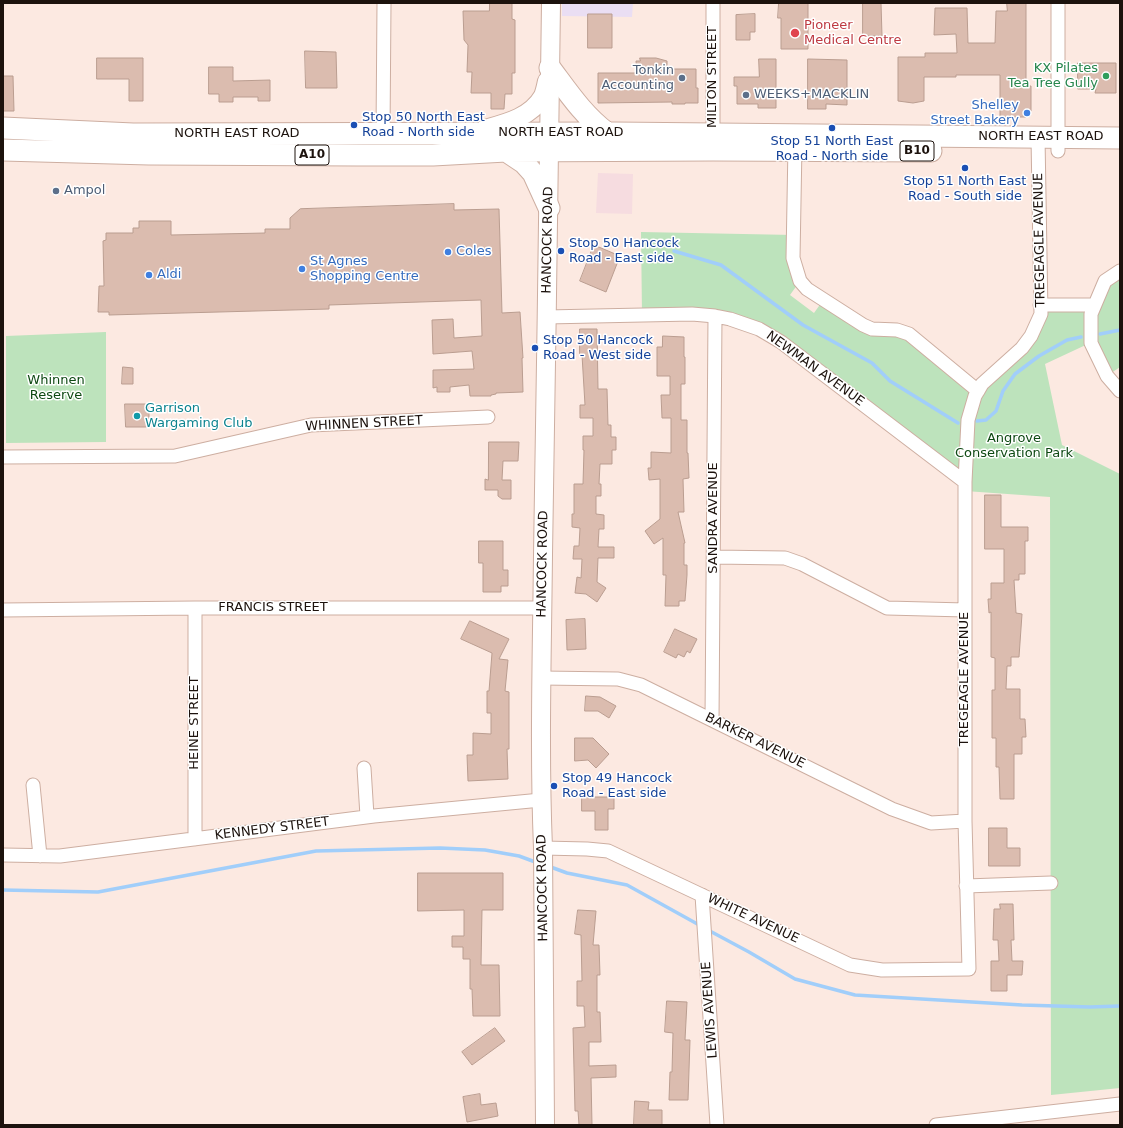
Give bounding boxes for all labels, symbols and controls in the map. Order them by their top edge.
place label: Pioneer Medical Centre [804,18,901,49]
street label: MILTON STREET [705,26,721,128]
marker: Pioneer Medical Centre [789,27,801,39]
place label: KX Pilates Tea Tree Gully [1008,61,1098,92]
place label: Tonkin Accounting [601,63,674,94]
marker: KX Pilates Tea Tree Gully [1101,71,1111,81]
marker: Tonkin Accounting [677,73,687,83]
place label: WEEKS+MACKLIN [754,87,869,103]
marker: WEEKS+MACKLIN [741,90,751,100]
place label: Shelley Street Bakery [930,98,1019,129]
marker: Shelley Street Bakery [1022,108,1032,118]
place label: Stop 50 North East Road - North side [362,110,485,141]
marker: Stop 50 North East Road - North side [349,120,359,130]
marker: Stop 51 North East Road - North side [827,123,837,133]
street label: NORTH EAST ROAD [498,125,624,141]
street label: NORTH EAST ROAD [174,126,300,142]
street label: NORTH EAST ROAD [978,129,1104,145]
place label: Stop 51 North East Road - North side [771,134,893,165]
road number: B10 [900,141,934,161]
road number: A10 [295,145,329,165]
marker: Stop 51 North East Road - South side [960,163,970,173]
street label: TREGEAGLE AVENUE [1031,173,1049,307]
place label: Stop 51 North East Road - South side [904,174,1026,205]
place label: Ampol [64,183,105,199]
marker: Ampol [51,186,61,196]
street label: HANCOCK ROAD [539,186,557,294]
place label: Stop 50 Hancock Road - East side [569,236,679,267]
place label: Coles [456,244,491,260]
marker: Stop 50 Hancock Road - East side [556,246,566,256]
marker: Coles [443,247,453,257]
place label: St Agnes Shopping Centre [310,254,419,285]
marker: St Agnes Shopping Centre [297,264,307,274]
place label: Aldi [157,267,181,283]
marker: Aldi [144,270,154,280]
street label: NEWMAN AVENUE [763,328,867,410]
place label: Stop 50 Hancock Road - West side [543,333,653,364]
marker: Stop 50 Hancock Road - West side [530,343,540,353]
park label: Whinnen Reserve [27,373,85,404]
place label: Garrison Wargaming Club [145,401,252,432]
marker: Garrison Wargaming Club [132,411,142,421]
street label: WHINNEN STREET [305,413,423,435]
park label: Angrove Conservation Park [955,431,1073,462]
street label: SANDRA AVENUE [706,462,722,574]
street label: HANCOCK ROAD [534,510,552,618]
street label: FRANCIS STREET [218,600,328,616]
street label: TREGEAGLE AVENUE [957,612,973,746]
street label: HEINE STREET [187,676,203,770]
street label: BARKER AVENUE [702,710,808,772]
place label: Stop 49 Hancock Road - East side [562,771,672,802]
marker: Stop 49 Hancock Road - East side [549,781,559,791]
street label: KENNEDY STREET [214,814,330,844]
street label: HANCOCK ROAD [534,834,552,942]
street label: WHITE AVENUE [705,891,801,947]
street label: LEWIS AVENUE [699,961,721,1059]

